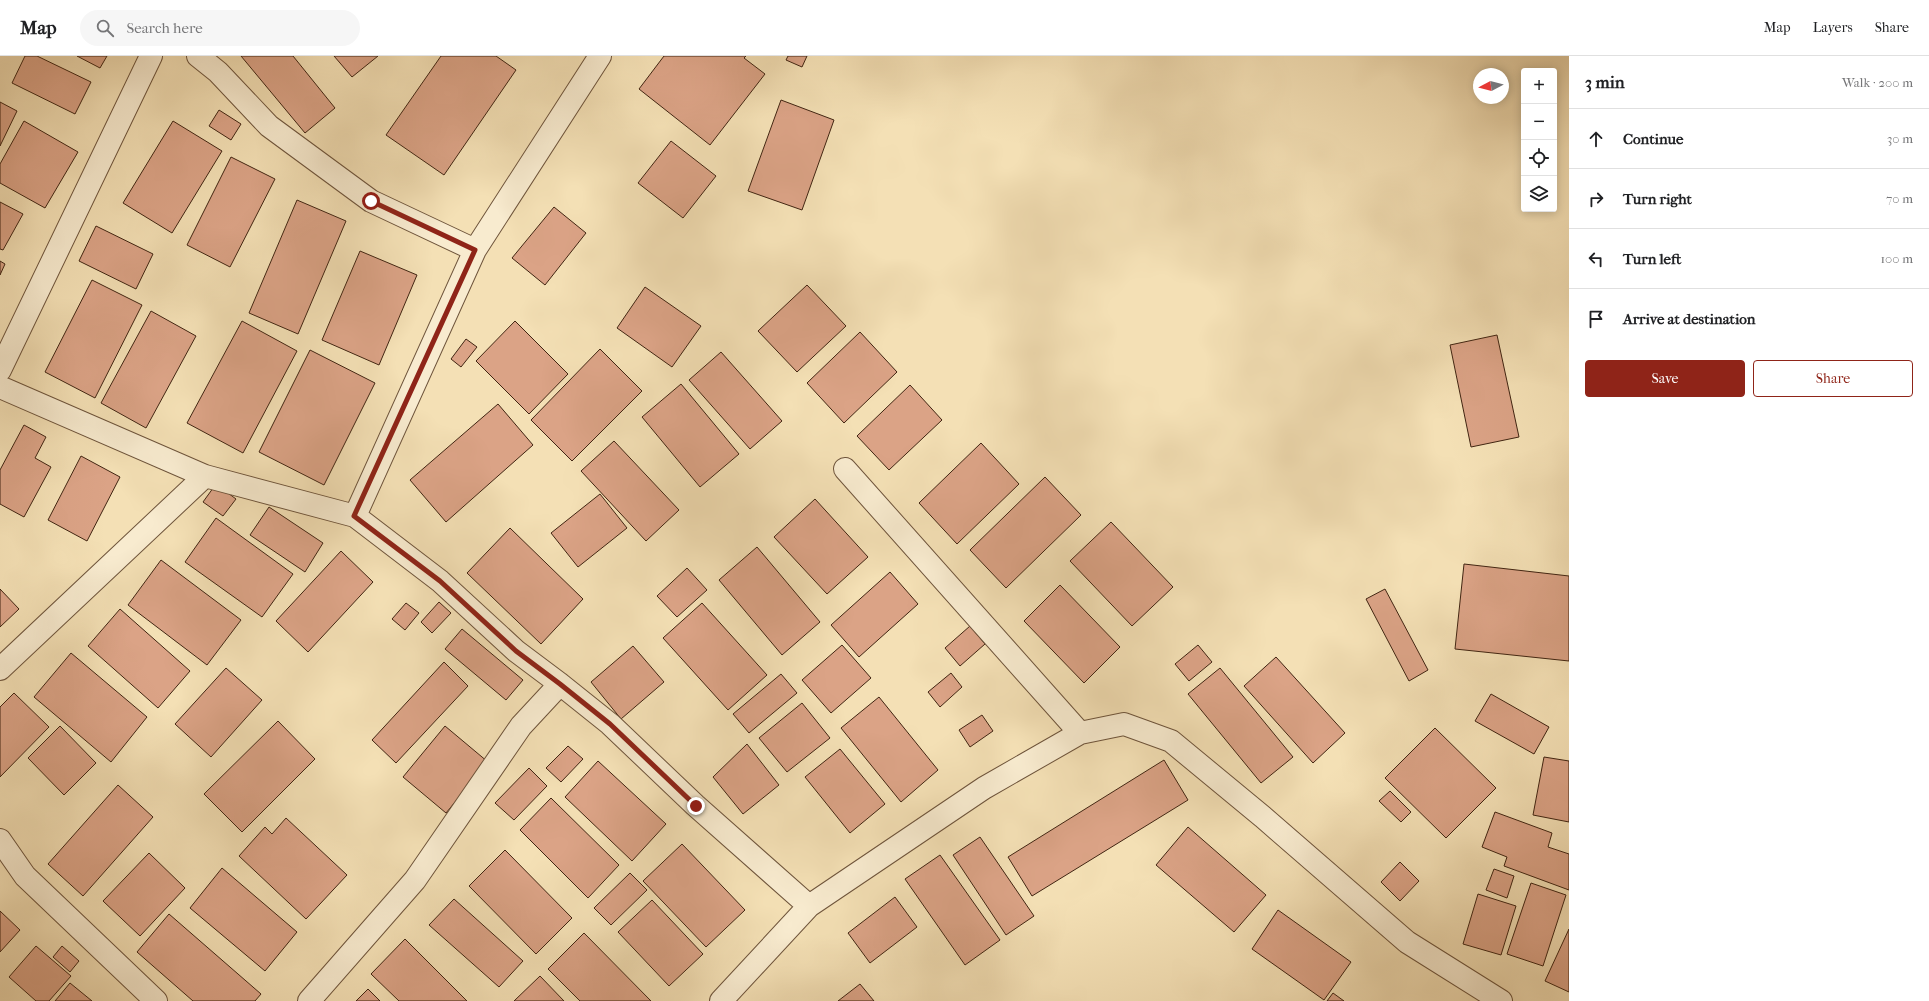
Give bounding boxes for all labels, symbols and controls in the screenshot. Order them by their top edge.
search box [80,10,360,46]
text: Map [20,17,56,39]
icon: search [94,17,116,39]
text: Search here [126,19,203,37]
text: Map [1764,19,1791,36]
text: Layers [1813,19,1853,36]
text: Share [1875,19,1909,36]
north arrow [1473,68,1509,104]
map controls [1521,68,1557,212]
button: + [1521,68,1557,104]
text: 3 min [1585,72,1625,92]
text: Walk · 200 m [1842,75,1913,90]
button: − [1521,104,1557,140]
icon: ahead [1585,128,1607,150]
text: Continue [1623,130,1683,148]
text: 30 m [1887,131,1913,146]
button: locate [1521,140,1557,176]
button: layers [1521,176,1557,212]
icon: right [1585,188,1607,210]
text: Turn right [1623,190,1692,208]
text: 70 m [1886,191,1913,206]
route start [362,192,380,210]
icon: left [1585,248,1607,270]
text: Turn left [1623,250,1681,268]
text: 100 m [1880,251,1913,266]
icon: arrive [1585,308,1607,330]
text: Arrive at destination [1623,310,1755,328]
button: Save [1585,360,1745,397]
button: Share [1753,360,1913,397]
route end [687,797,705,815]

